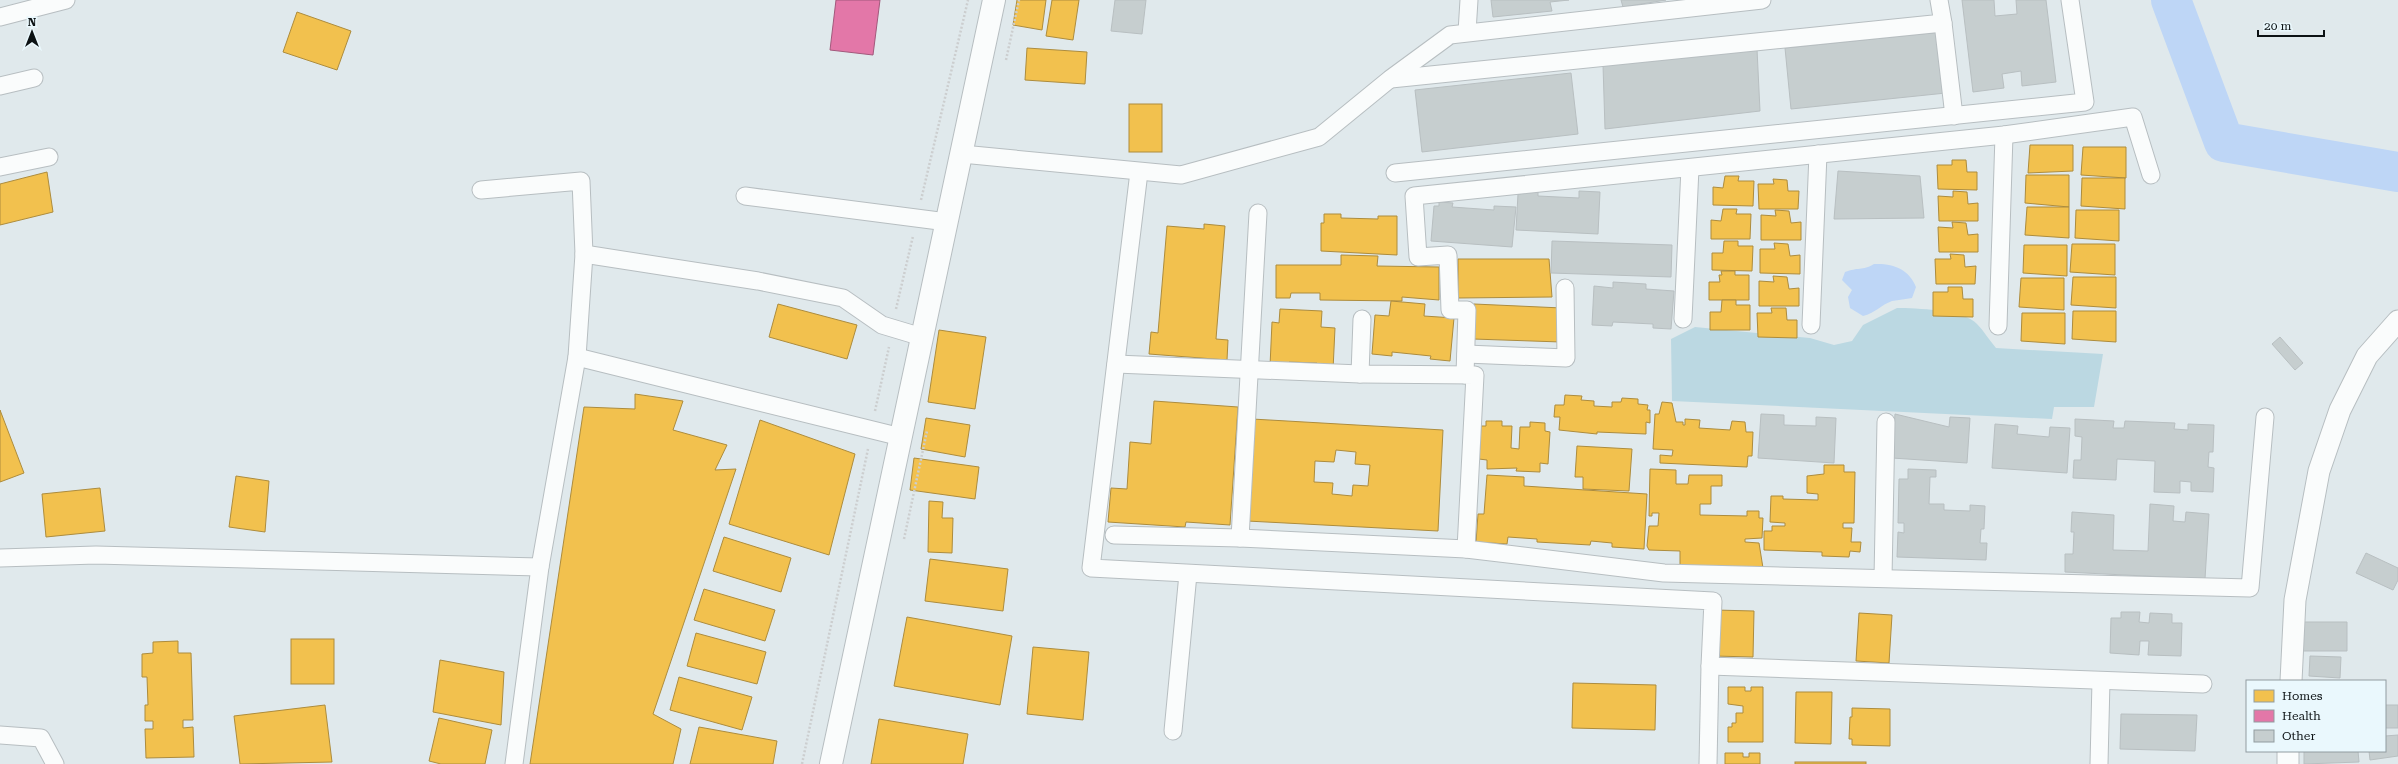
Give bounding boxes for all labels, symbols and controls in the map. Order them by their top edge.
north arrow [12,12,52,52]
scale bar [2258,12,2324,38]
text: N [28,16,37,29]
text: 20 m [2264,19,2291,33]
legend [2246,680,2386,752]
text: Homes [2282,689,2323,703]
text: Health [2282,709,2321,723]
text: Other [2282,729,2315,743]

